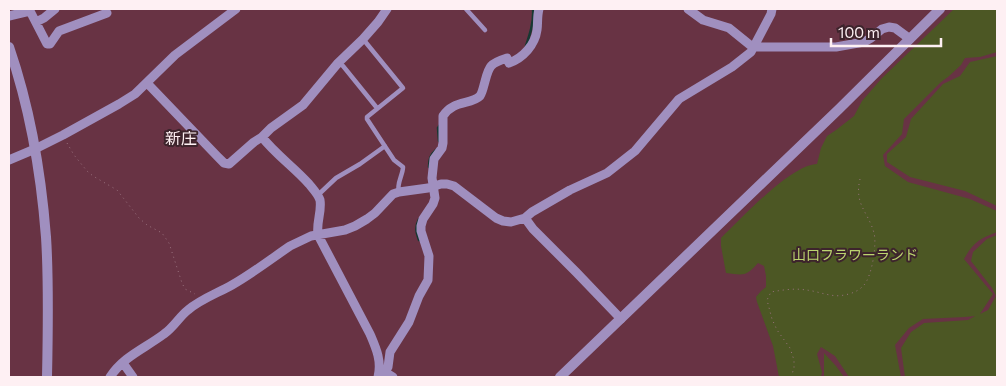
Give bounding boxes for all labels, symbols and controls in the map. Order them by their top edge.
scale bar [831,15,941,47]
text: 100 m [838,23,880,41]
district label: 新庄 [165,128,197,147]
park label: 山口フラワーランド [792,246,918,263]

